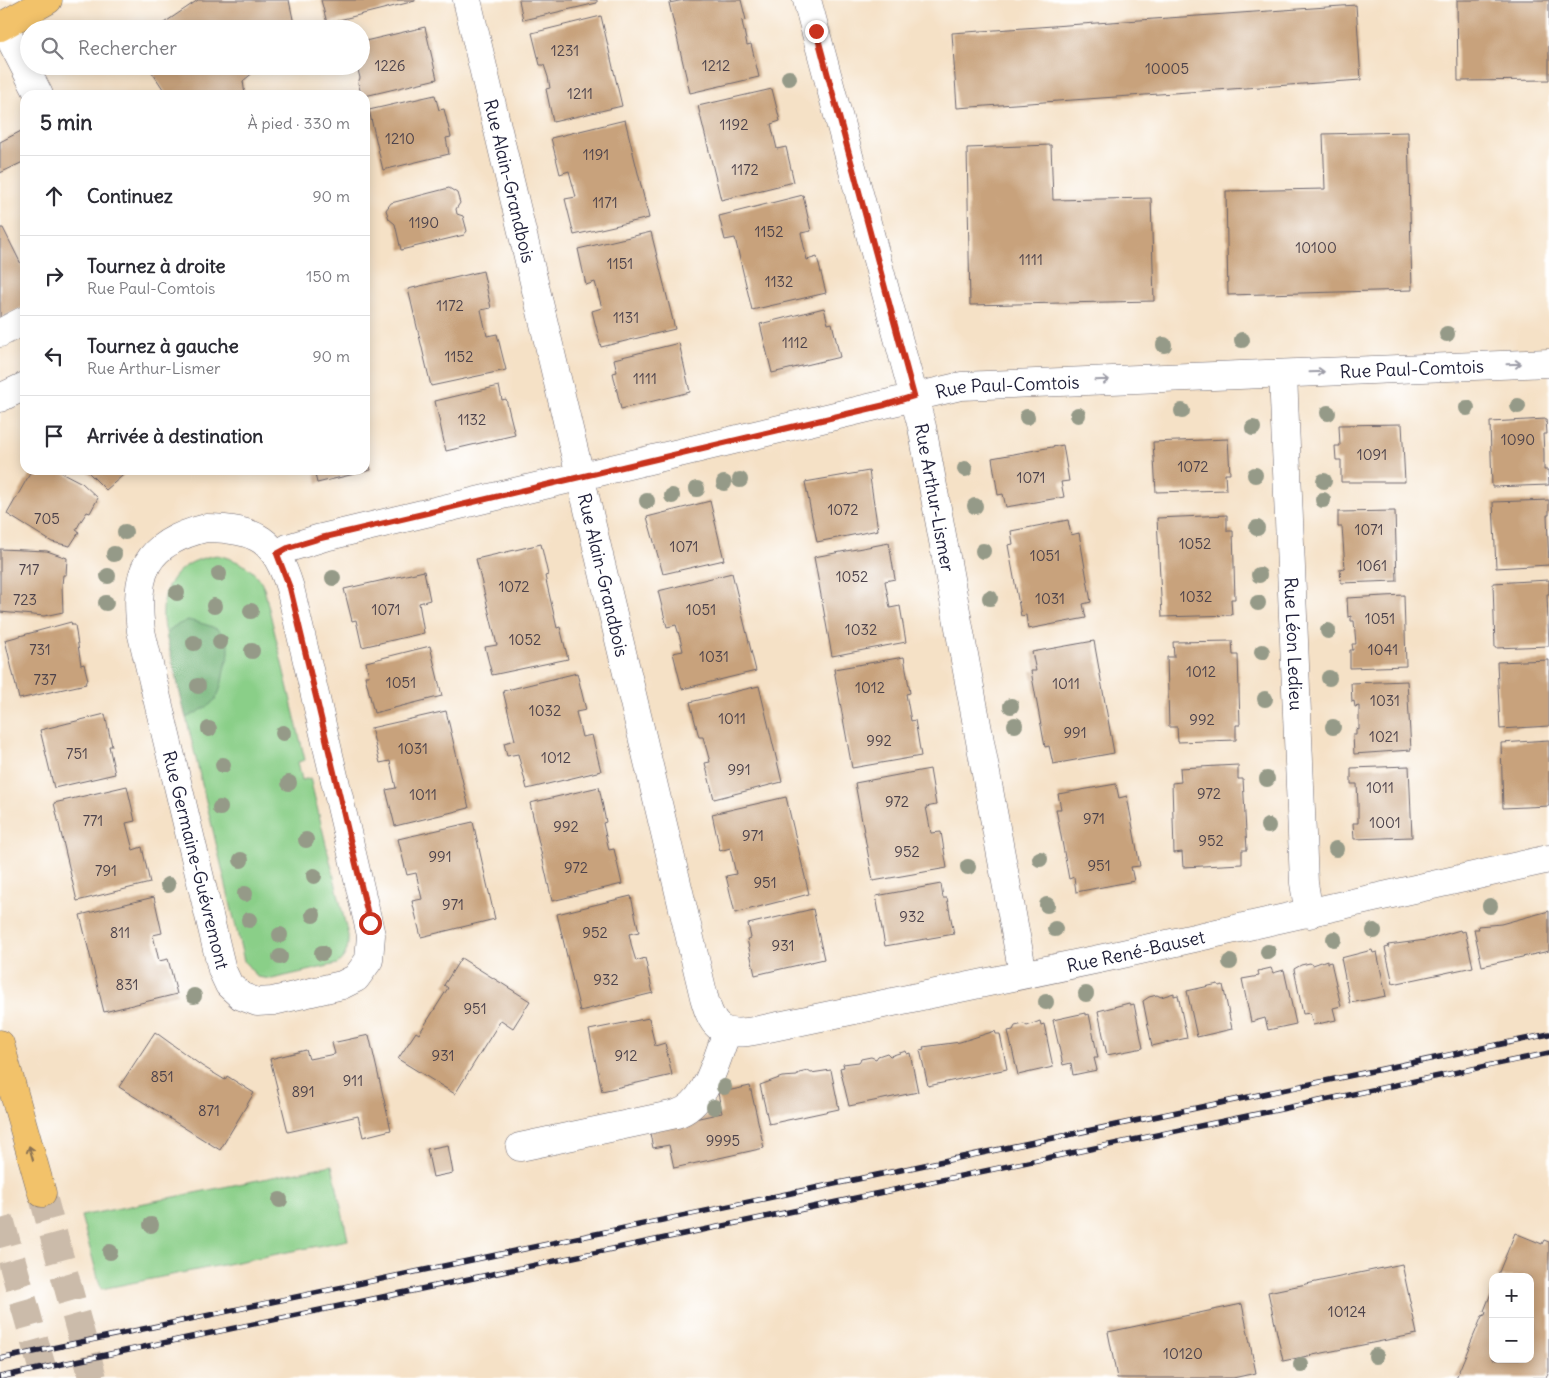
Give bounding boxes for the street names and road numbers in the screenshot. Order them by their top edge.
street label: Rue Alain-Grandbois [479,97,541,265]
street label: Rue Paul-Comtois [1339,354,1485,383]
street label: Rue Paul-Comtois [933,370,1080,403]
street label: Rue Arthur-Lismer [910,422,960,574]
street label: Rue Alain-Grandbois [573,491,634,659]
street label: Rue Léon Ledieu [1280,577,1308,711]
street label: Rue Germaine-Guévremont [158,748,234,972]
street label: Rue René-Bauset [1064,925,1207,977]

